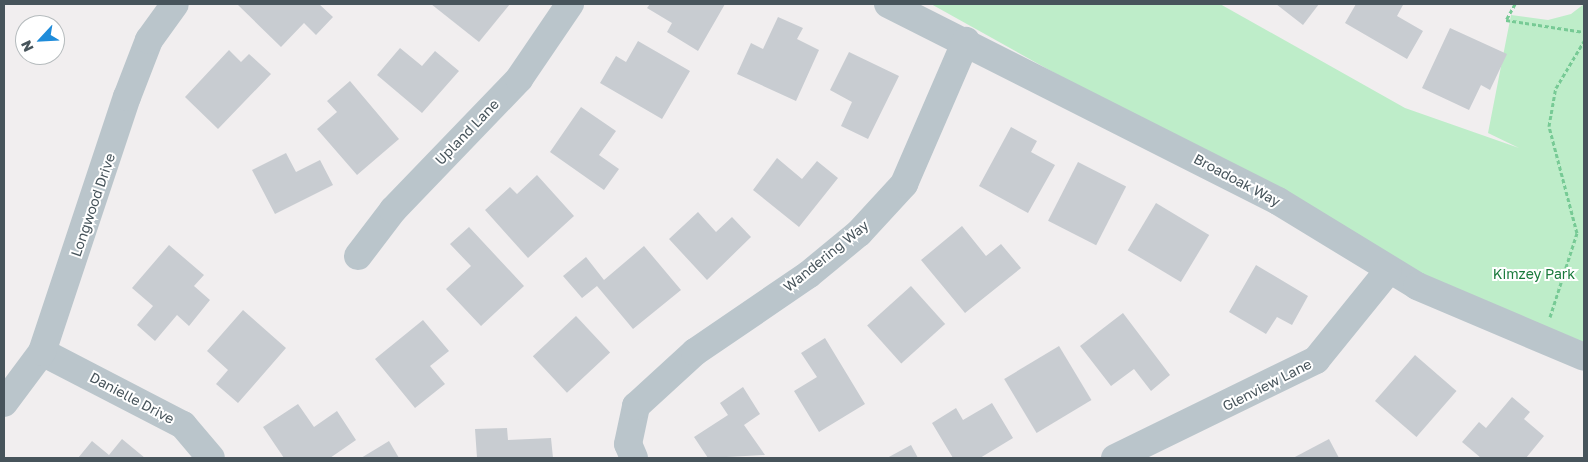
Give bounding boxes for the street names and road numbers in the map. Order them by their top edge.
street label: Upland Lane [432,96,502,168]
street label: Broadoak Way [1191,150,1283,210]
street label: Longwood Drive [67,151,119,259]
street label: Wandering Way [780,217,872,295]
street label: Glenview Lane [1220,355,1314,415]
street label: Danielle Drive [87,369,177,427]

